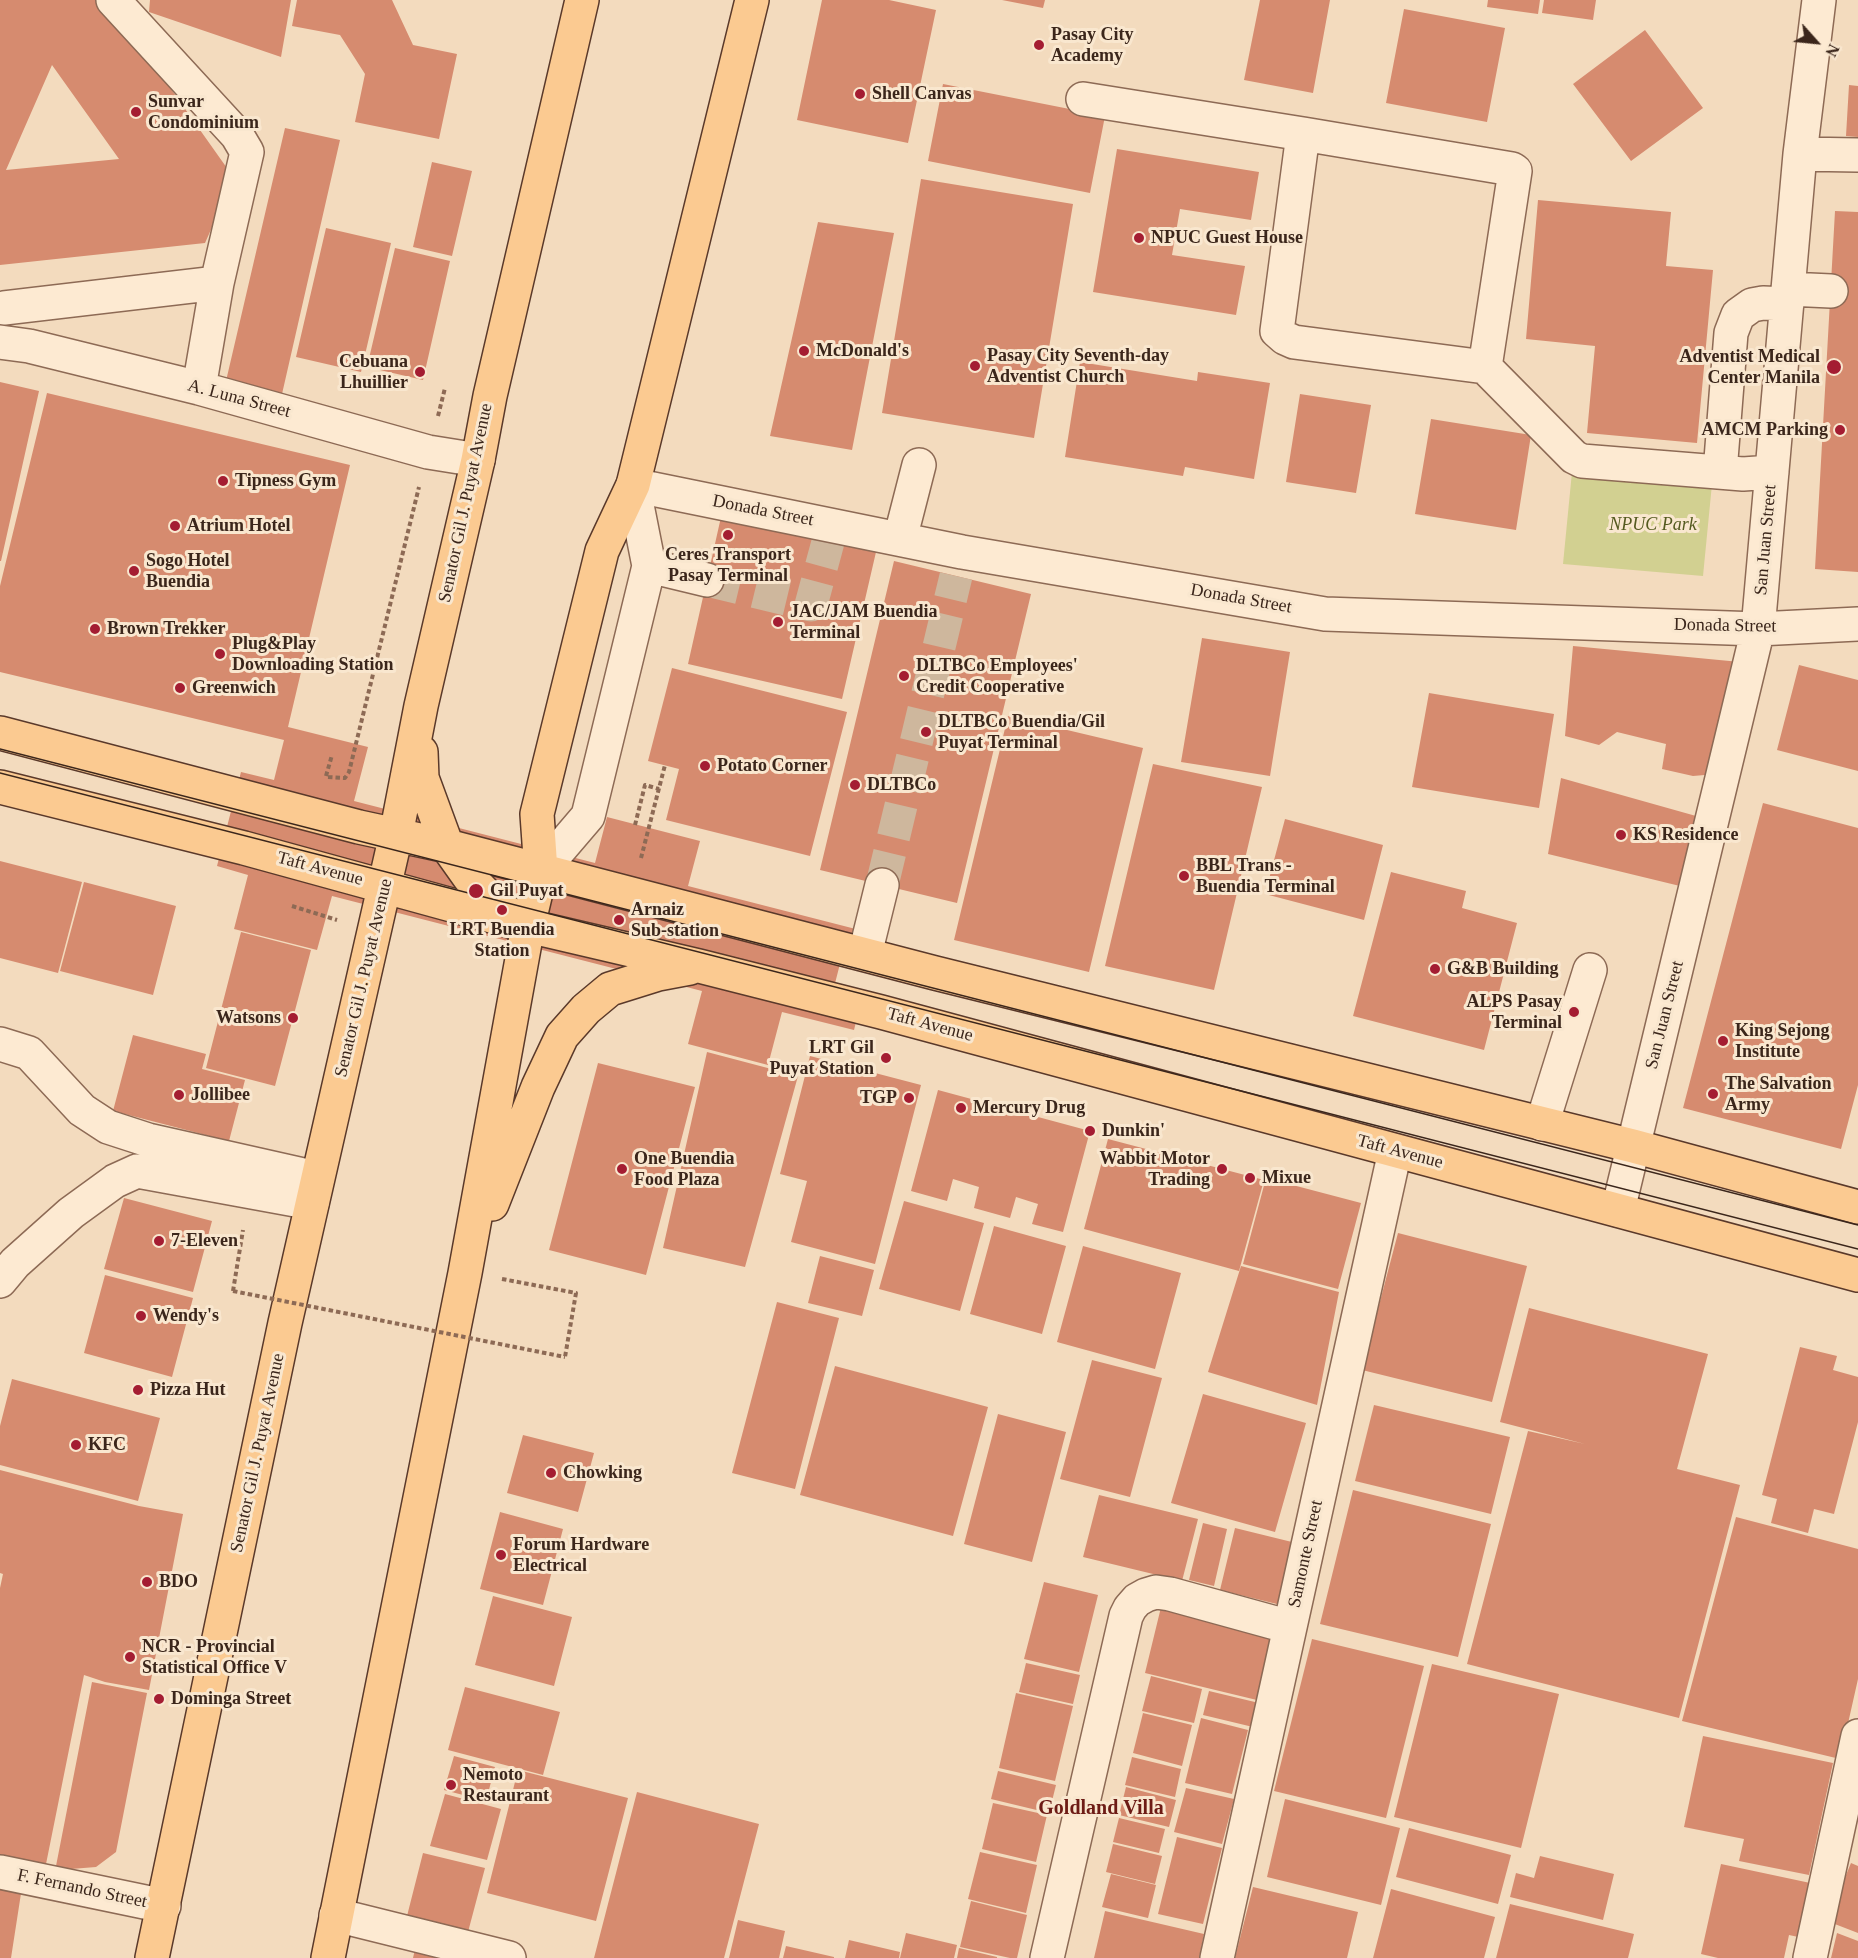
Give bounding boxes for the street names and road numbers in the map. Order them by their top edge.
street label: A. Luna Street [185,375,293,423]
street label: Senator Gil J. Puyat Avenue [434,401,498,605]
street label: San Juan Street [1750,484,1782,596]
street label: Donada Street [711,491,815,531]
street label: Donada Street [1189,579,1293,619]
street label: Donada Street [1674,614,1776,638]
street label: Taft Avenue [275,847,365,891]
street label: Senator Gil J. Puyat Avenue [331,877,397,1079]
street label: San Juan Street [1641,959,1689,1071]
street label: Taft Avenue [885,1003,975,1047]
street label: Taft Avenue [1355,1130,1445,1174]
street label: Senator Gil J. Puyat Avenue [226,1351,290,1555]
street label: Samonte Street [1284,1498,1328,1610]
street label: F. Fernando Street [15,1865,149,1913]

